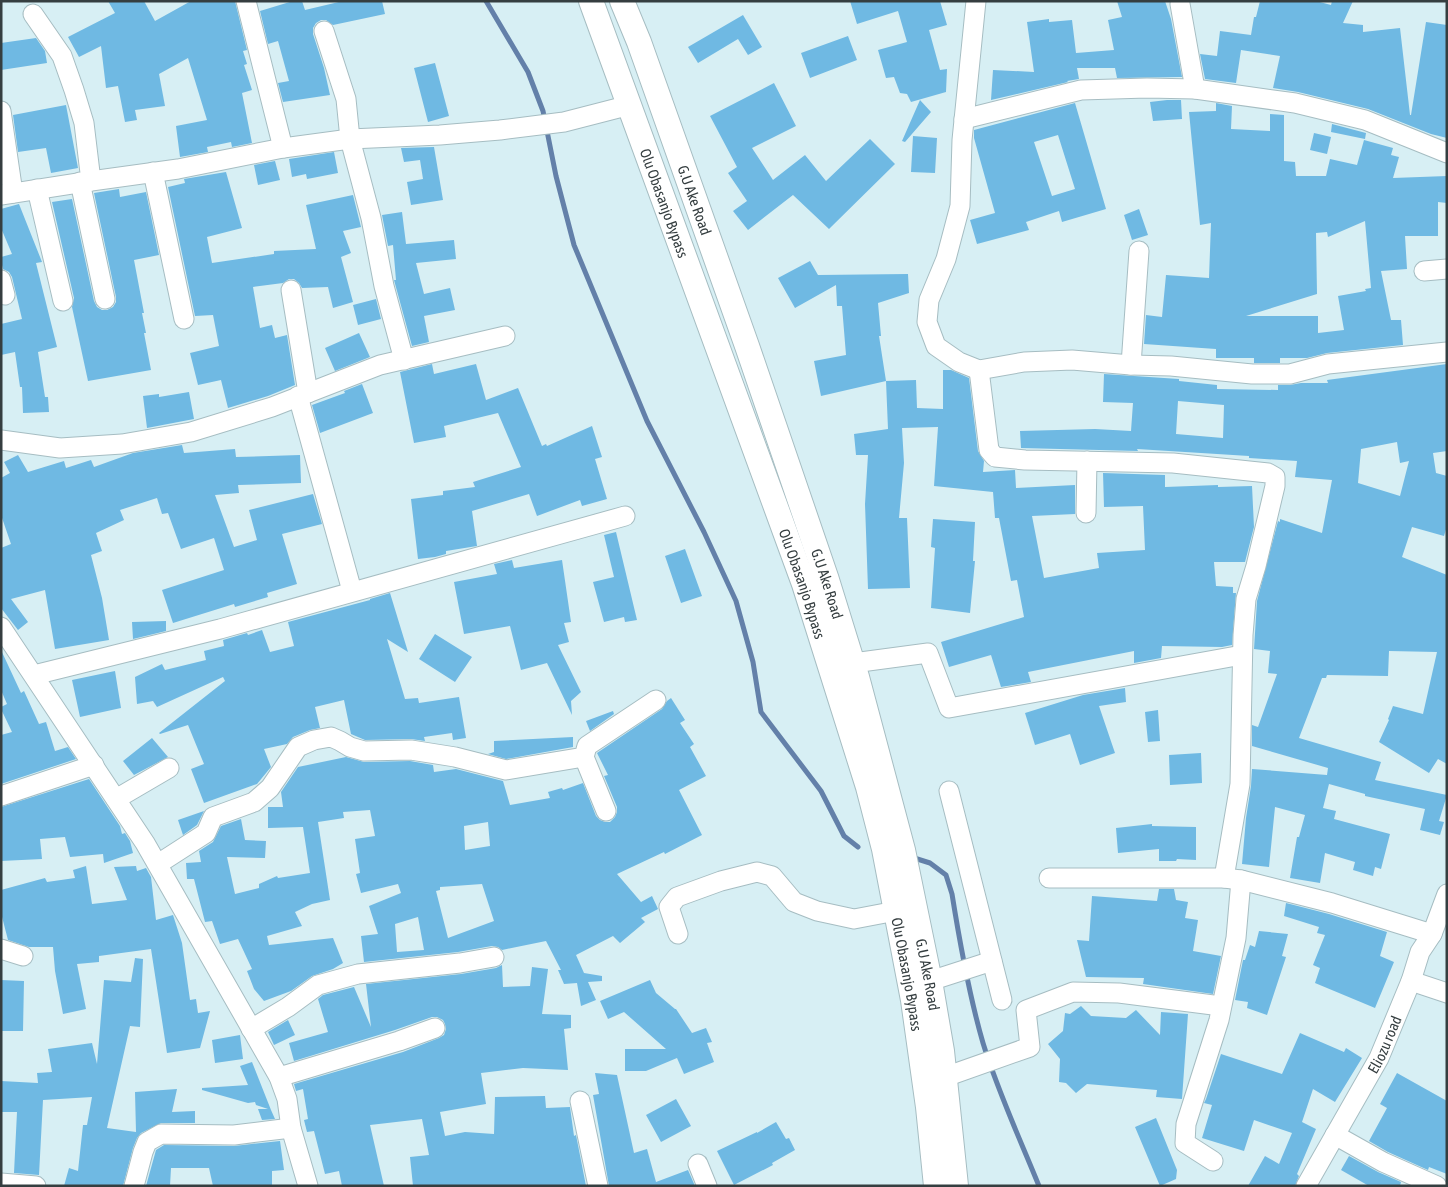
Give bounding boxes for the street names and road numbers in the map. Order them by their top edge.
street label: Olu Obasanjo Bypass [637,146,693,260]
street label: G.U Ake Road [675,163,715,237]
street label: Olu Obasanjo Bypass [776,526,829,641]
street label: G.U Ake Road [808,546,847,621]
street label: Olu Obasanjo Bypass [889,916,926,1032]
street label: G.U Ake Road [913,937,943,1012]
street label: Eliozu road [1364,1013,1404,1076]

